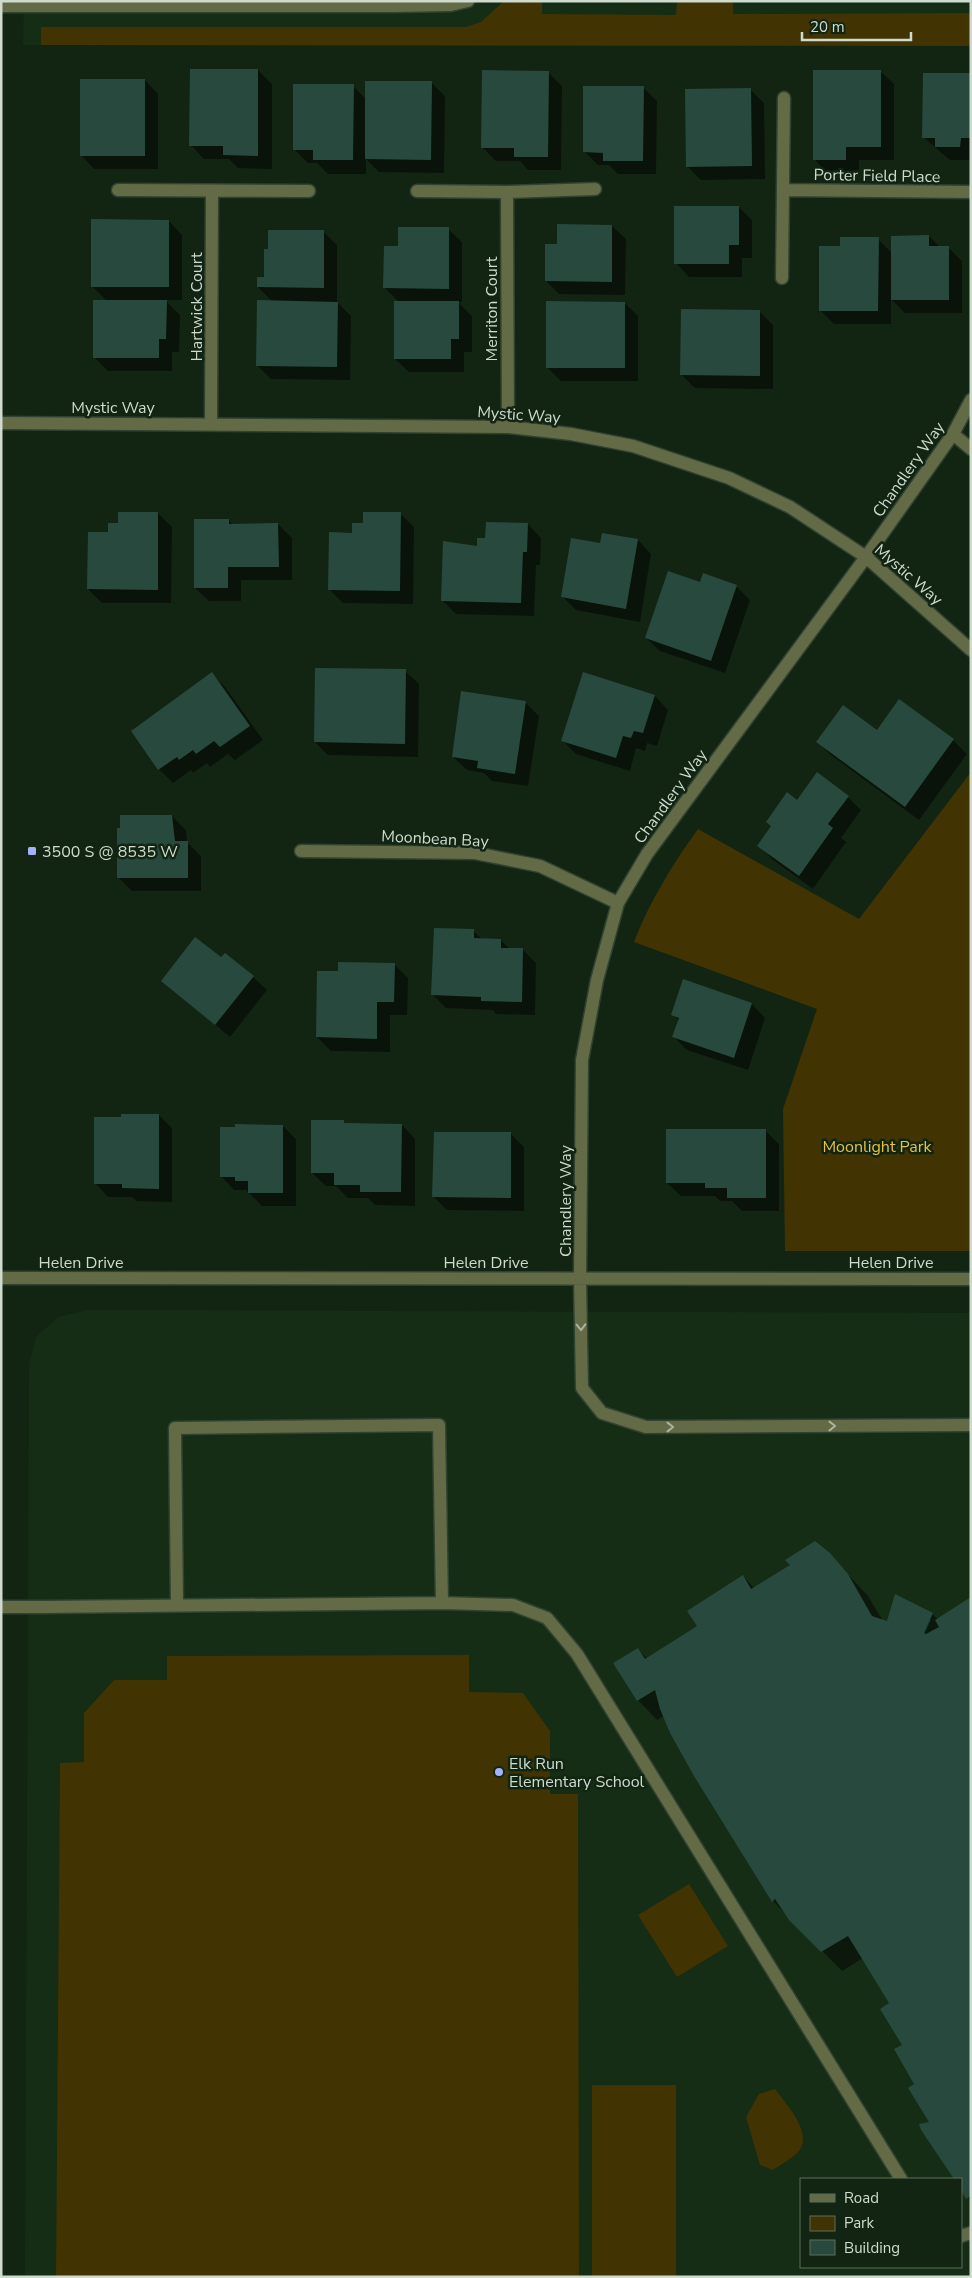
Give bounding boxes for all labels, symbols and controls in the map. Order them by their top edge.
scale bar [802,10,911,42]
text: 20 m [810,17,845,37]
street label: Porter Field Place [813,164,941,188]
street label: Hartwick Court [186,252,208,362]
street label: Merriton Court [481,256,503,361]
street label: Mystic Way [71,397,156,419]
street label: Mystic Way [477,401,562,429]
street label: Chandlery Way [868,417,950,522]
street label: Mystic Way [870,539,948,611]
street label: Chandlery Way [629,744,713,848]
street label: Moonbean Bay [381,825,490,853]
place label: 3500 S @ 8535 W [42,841,178,863]
marker: 3500 S @ 8535 W [26,845,38,857]
park label: Moonlight Park [822,1136,933,1158]
street label: Chandlery Way [555,1144,577,1257]
street label: Helen Drive [38,1252,124,1274]
street label: Helen Drive [443,1252,529,1274]
street label: Helen Drive [848,1252,934,1274]
one-way arrow [576,1324,586,1332]
one-way arrow [829,1421,837,1431]
one-way arrow [666,1422,674,1432]
place label: Elk Run Elementary School [509,1753,645,1793]
marker: Elk Run Elementary School [493,1766,505,1778]
legend [800,2178,962,2268]
text: Road [844,2188,879,2208]
text: Park [844,2213,874,2233]
text: Building [844,2238,900,2258]

